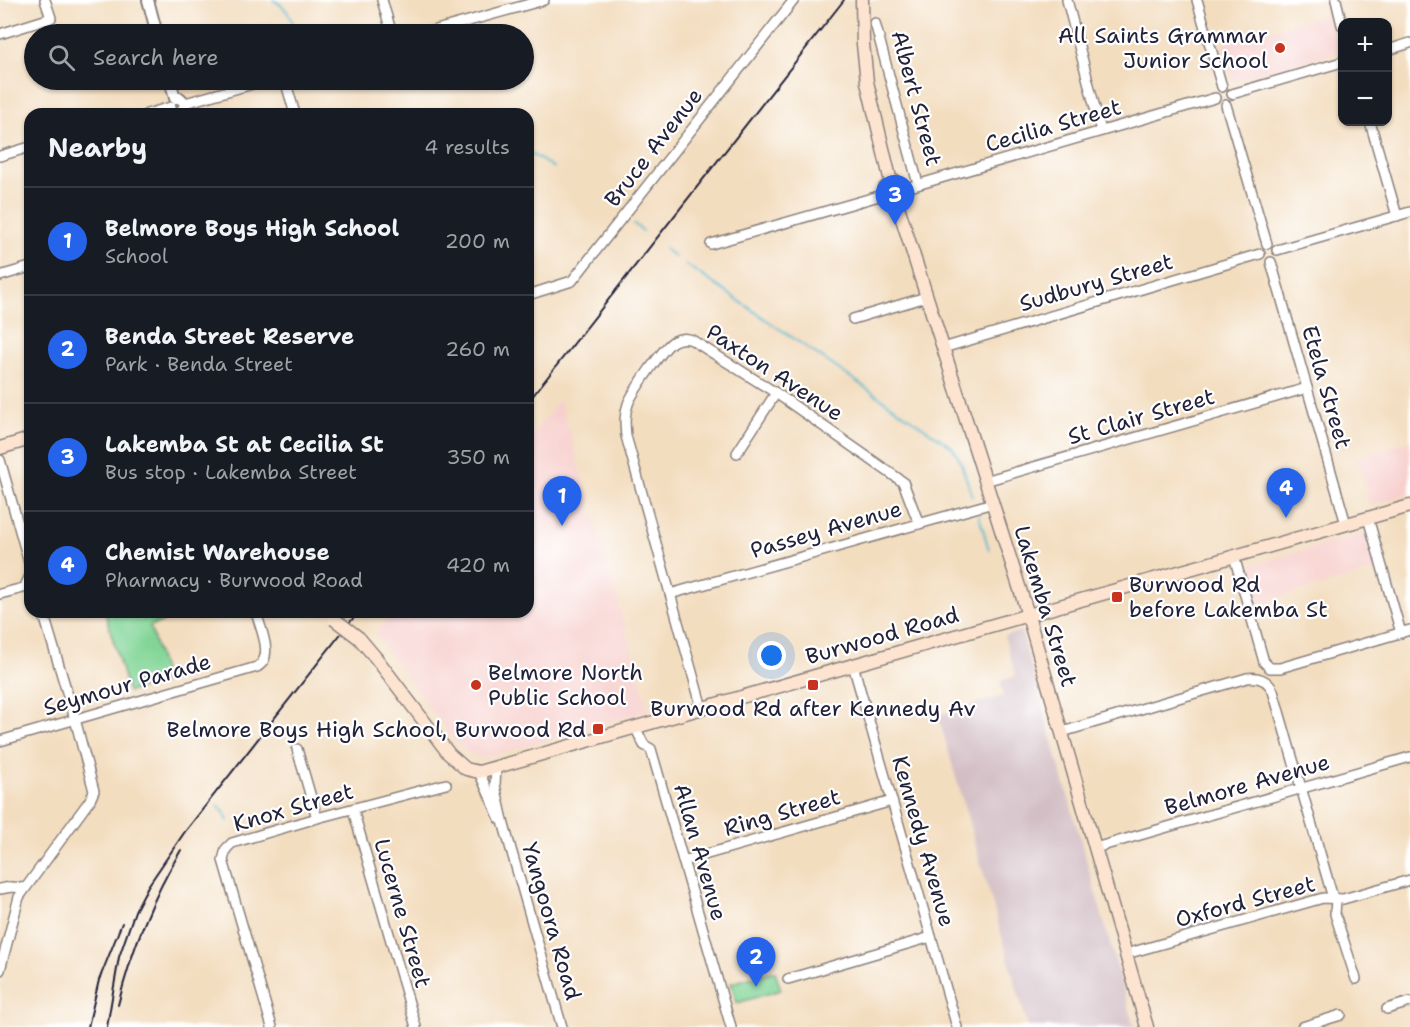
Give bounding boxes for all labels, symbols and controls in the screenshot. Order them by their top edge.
map controls [1338,18,1392,126]
button: + [1338,18,1392,72]
place label: All Saints Grammar Junior School [1058,21,1268,75]
search box [24,24,534,90]
street label: Albert Street [885,27,949,169]
icon: search [45,41,78,74]
marker: All Saints Grammar Junior School [1273,41,1287,55]
text: Search here [93,43,219,72]
button: − [1338,72,1392,126]
street label: Bruce Avenue [598,82,709,213]
street label: Cecilia Street [982,92,1124,159]
text: Nearby [48,130,147,165]
text: 4 results [424,134,510,160]
pin: 3 [876,176,914,225]
text: Belmore Boys High School [105,214,399,243]
text: 1 [63,228,72,254]
text: 200 m [445,228,510,254]
text: School [105,243,168,269]
street label: Sudbury Street [1016,247,1176,318]
street label: Paxton Avenue [701,317,849,428]
text: Benda Street Reserve [105,322,354,351]
street label: Etela Street [1295,322,1358,452]
text: 2 [61,336,75,362]
text: 260 m [445,336,510,362]
text: Park · Benda Street [105,351,293,377]
street label: St Clair Street [1064,382,1218,451]
text: Lakemba St at Cecilia St [105,430,384,459]
text: 3 [61,444,75,470]
text: 350 m [446,444,510,470]
text: Bus stop · Lakemba Street [105,459,357,485]
pin: 4 [1266,468,1306,518]
pin: 1 [542,476,582,526]
street label: Passey Avenue [747,494,905,565]
street label: Lakemba Street [1007,522,1084,690]
text: Chemist Warehouse [105,538,330,567]
text: 4 [61,552,75,578]
text: 420 m [446,552,510,578]
text: Pharmacy · Burwood Road [105,567,363,593]
place label: Burwood Rd before Lakemba St [1129,570,1328,624]
marker: Burwood Rd before Lakemba St [1110,590,1124,604]
street label: Burwood Road [802,600,962,671]
your location [757,641,786,670]
street label: Seymour Parade [40,647,214,722]
place label: Belmore North Public School [488,658,643,712]
marker: Belmore North Public School [469,678,483,692]
marker: Burwood Rd after Kennedy Av [806,678,820,692]
place label: Burwood Rd after Kennedy Av [650,694,976,723]
place label: Belmore Boys High School, Burwood Rd [167,715,586,744]
marker: Belmore Boys High School, Burwood Rd [591,722,605,736]
street label: Belmore Avenue [1161,747,1333,822]
street label: Kennedy Avenue [885,752,962,930]
street label: Knox Street [230,776,357,838]
street label: Allan Avenue [667,780,734,924]
street label: Ring Street [720,782,844,843]
street label: Lucerne Street [367,835,438,991]
street label: Yangoora Road [515,839,588,1003]
street label: Oxford Street [1172,869,1318,934]
pin: 2 [736,938,776,987]

